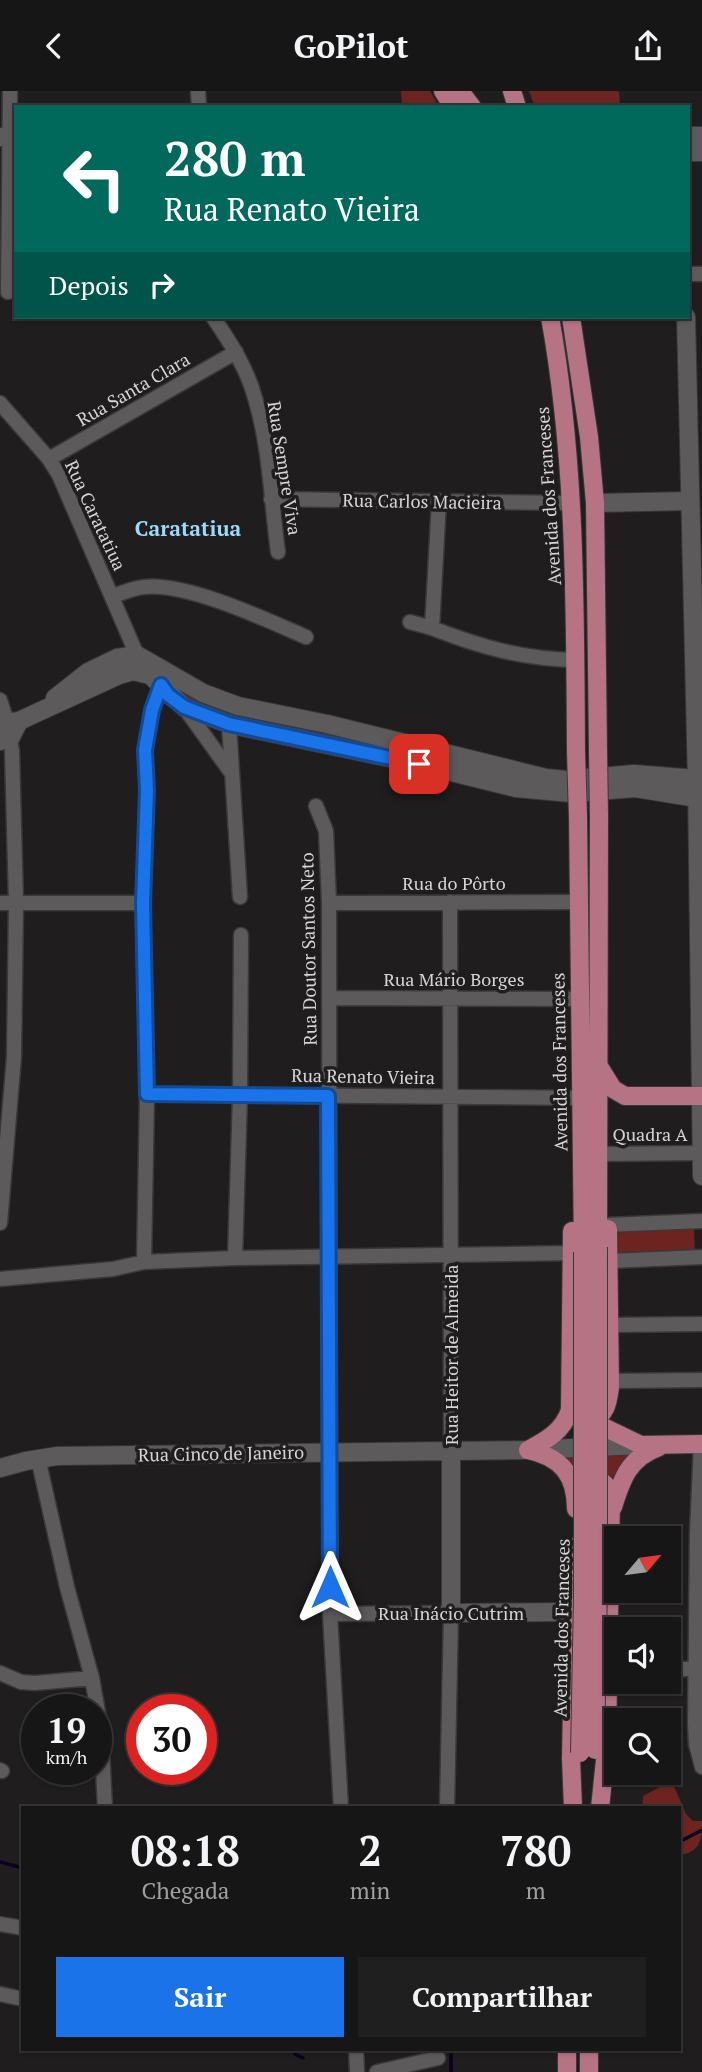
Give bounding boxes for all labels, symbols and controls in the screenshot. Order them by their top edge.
text: GoPilot [293,25,409,67]
icon: back [35,27,73,65]
icon: share [629,27,667,65]
text: 280 m [164,125,306,190]
icon: left [49,133,140,224]
text: Rua Renato Vieira [164,188,420,230]
icon: right [143,266,181,304]
text: Depois [49,268,129,302]
street label: Rua Santa Clara [72,347,194,431]
street label: Rua Sempre Viva [263,399,307,537]
street label: Avenida dos Franceses [530,406,566,586]
street label: Rua Caratatiua [60,456,132,574]
street label: Rua Carlos Macieira [342,488,502,514]
district label: Caratatiua [135,514,241,542]
pin [389,734,449,794]
icon: arrive [400,745,438,783]
street label: Rua Doutor Santos Neto [294,852,322,1046]
street label: Rua do Pôrto [402,871,506,895]
street label: Rua Mário Borges [384,967,524,991]
street label: Avenida dos Franceses [545,972,573,1152]
street label: Rua Renato Vieira [291,1063,435,1089]
street label: Quadra A [612,1122,688,1146]
street label: Rua Heitor de Almeida [439,1265,463,1445]
street label: Rua Cinco de Janeiro [138,1440,304,1466]
north arrow [604,1526,681,1603]
map controls [604,1526,681,1785]
street label: Avenida dos Franceses [547,1538,575,1718]
position arrow [293,1550,367,1624]
street label: Rua Inácio Cutrim [378,1601,524,1625]
button: sound [604,1617,681,1694]
speed limit sign: 30 [126,1694,217,1785]
text: 19 [47,1707,86,1753]
button: search [604,1708,681,1785]
text: km/h [46,1745,87,1769]
text: 08:18 [131,1822,240,1878]
text: 2 [358,1822,382,1878]
text: 780 [500,1822,571,1878]
text: Chegada [141,1875,229,1906]
text: min [350,1875,390,1906]
text: m [526,1875,546,1906]
button: Sair [56,1957,344,2037]
button: Compartilhar [358,1957,646,2037]

